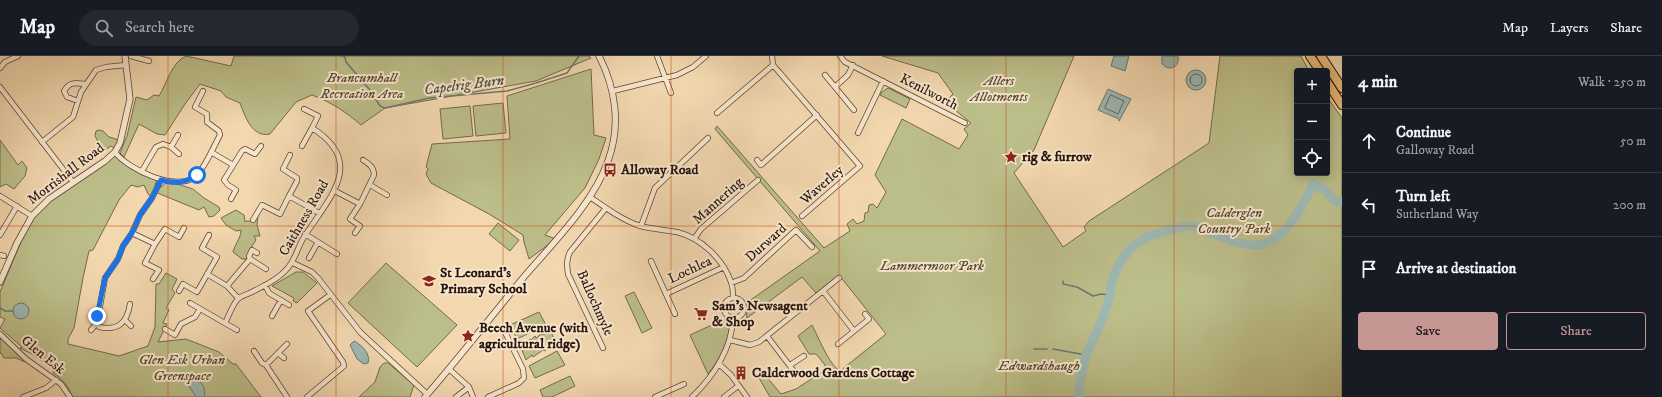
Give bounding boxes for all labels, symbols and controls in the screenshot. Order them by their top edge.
search box [79,10,359,46]
text: Map [20,16,55,39]
icon: search [93,17,115,39]
text: Search here [125,18,194,37]
text: Map [1502,19,1528,37]
text: Layers [1550,19,1588,37]
text: Share [1610,19,1642,37]
map controls [1294,68,1330,176]
button: + [1294,68,1330,104]
park label: Brancumhall Recreation Area [320,69,403,103]
street label: Kenilworth [897,70,962,115]
water label: Capelrig Burn [423,71,506,99]
text: 4 min [1358,71,1397,93]
park label: Allers Allotments [968,72,1028,106]
text: Walk · 250 m [1578,74,1646,90]
button: − [1294,104,1330,140]
text: Continue [1396,123,1451,142]
icon: ahead [1358,130,1380,152]
text: 50 m [1620,133,1646,149]
street label: Morrishall Road [24,139,108,209]
button: locate [1294,140,1330,176]
text: Galloway Road [1396,142,1474,158]
place label: rig & furrow [1022,148,1093,166]
place icon: rig & furrow [1003,149,1019,165]
place label: Alloway Road [620,161,700,179]
street label: Waverley [796,161,848,209]
bus stop icon: Alloway Road [602,162,618,178]
route start [188,166,206,184]
street label: Mannering [689,173,747,228]
street label: Caithness Road [275,177,333,259]
text: Turn left [1396,187,1450,206]
icon: left [1358,194,1380,216]
text: 200 m [1613,197,1646,213]
park label: Calderglen Country Park [1198,204,1271,238]
text: Sutherland Way [1396,206,1478,222]
street label: Durward [742,220,790,266]
street label: Lochlea [665,252,715,288]
park label: Lammermoor Park [879,257,984,275]
icon: arrive [1358,258,1380,280]
text: Arrive at destination [1396,259,1516,278]
place label: St Leonard's Primary School [440,264,527,298]
street label: Ballochmyle [573,267,618,339]
school or university icon: St Leonard's Primary School [421,273,437,289]
place label: Sam's Newsagent & Shop [712,297,808,331]
supermarket icon: Sam's Newsagent & Shop [693,306,709,322]
route end [88,307,106,325]
button: Save [1358,312,1498,350]
button: Share [1506,312,1646,350]
place label: Beech Avenue (with agricultural ridge) [479,319,589,353]
place icon: Beech Avenue (with agricultural ridge) [460,328,476,344]
street label: Glen Esk [17,332,69,378]
park label: Glen Esk Urban Greenspace [139,351,225,385]
park label: Edwardshaugh [997,357,1080,375]
place label: Calderwood Gardens Cottage [752,364,915,382]
building icon: Calderwood Gardens Cottage [733,365,749,381]

